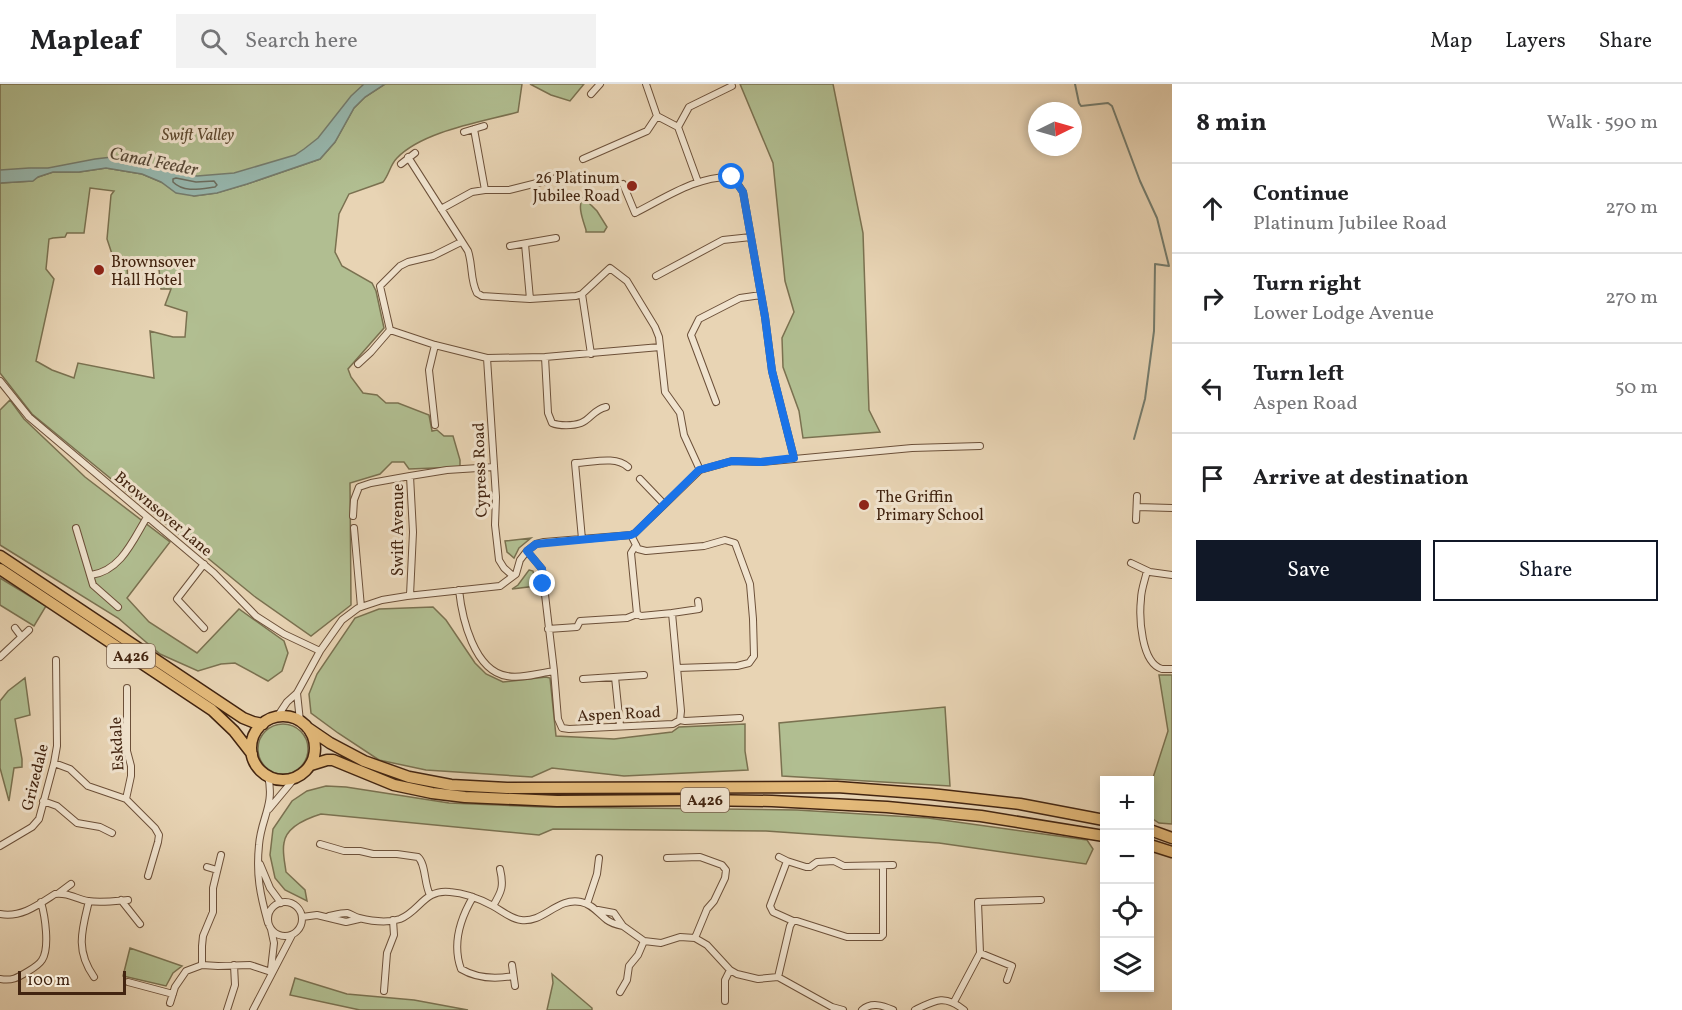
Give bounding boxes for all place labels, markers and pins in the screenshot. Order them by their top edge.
place label: 26 Platinum Jubilee Road [533,168,620,208]
marker: 26 Platinum Jubilee Road [625,179,639,193]
place label: Brownsover Hall Hotel [111,252,196,292]
marker: Brownsover Hall Hotel [92,263,106,277]
place label: The Griffin Primary School [876,487,984,527]
marker: The Griffin Primary School [857,498,871,512]

